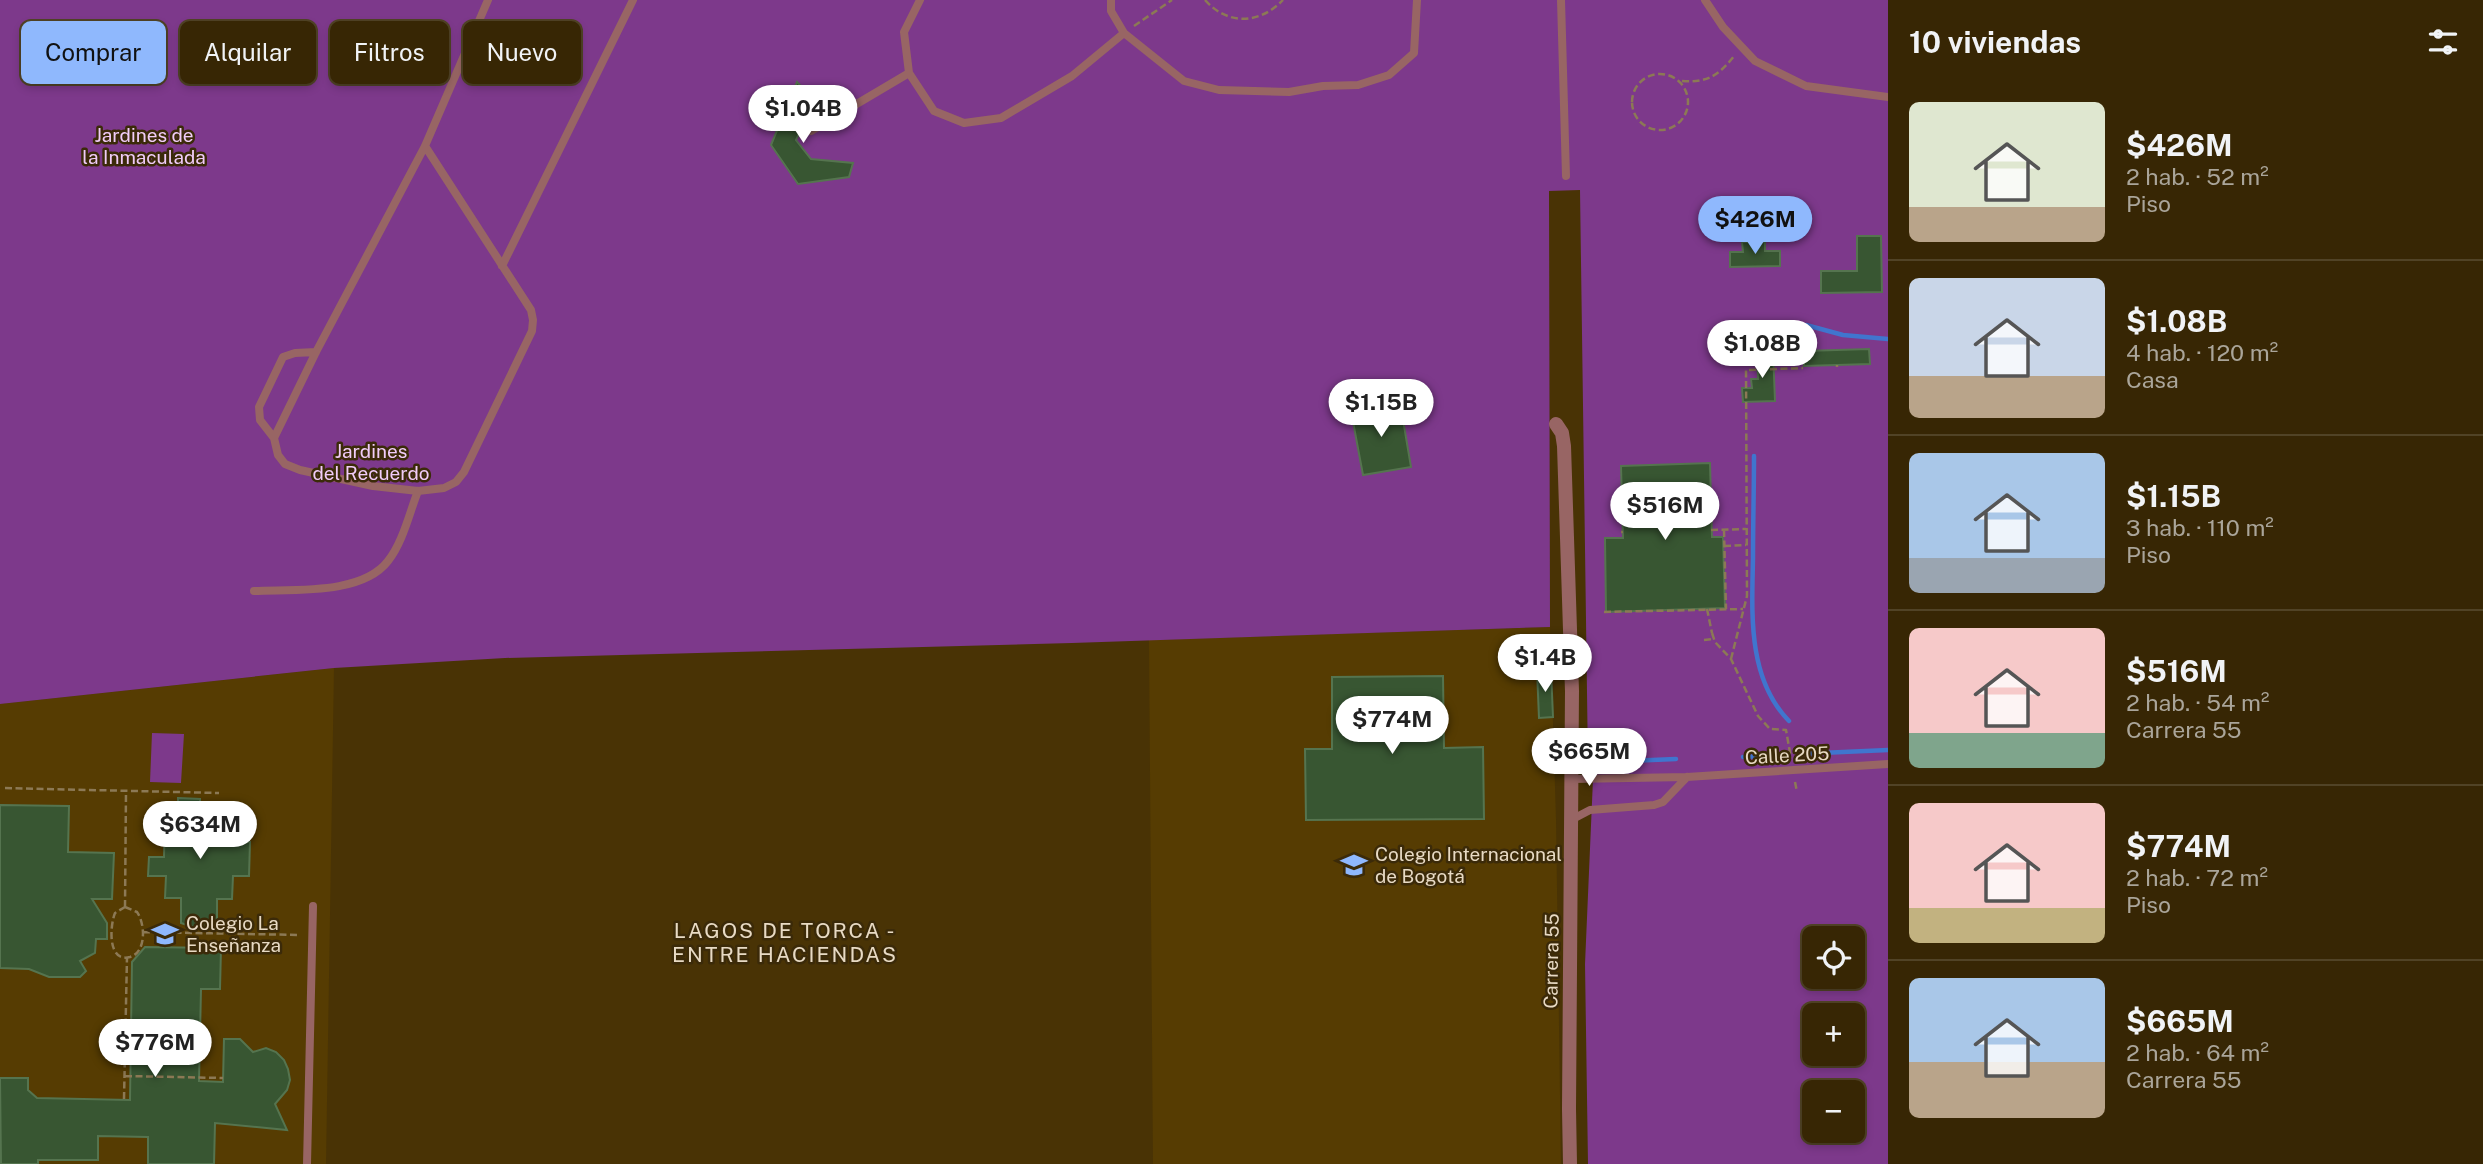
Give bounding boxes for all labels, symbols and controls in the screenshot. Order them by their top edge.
chip: Comprar [21,21,166,84]
chip: Alquilar [180,21,316,84]
chip: Filtros [330,21,449,84]
chip: Nuevo [463,21,581,84]
icon: filters [2424,23,2462,61]
text: 10 viviendas [1909,24,2081,60]
pin: $1.04B [746,86,860,145]
text: $1.04B [764,94,842,121]
park label: Jardines de la Inmaculada [82,124,206,168]
text: $426M [2126,127,2233,163]
icon: home [1965,130,2049,214]
text: 2 hab. · 52 m² [2126,163,2269,190]
text: Piso [2126,190,2171,217]
pin: $426M [1706,196,1804,256]
text: $426M [1714,205,1796,232]
text: $1.08B [2126,303,2227,339]
icon: home [1965,306,2049,390]
pin: $1.08B [1705,320,1819,380]
text: $1.08B [1723,329,1801,356]
text: 4 hab. · 120 m² [2126,339,2278,366]
text: Casa [2126,366,2179,393]
pin: $1.15B [1324,380,1438,439]
text: $1.15B [1345,388,1417,415]
park label: Jardines del Recuerdo [312,440,430,484]
text: $1.15B [2126,478,2221,514]
icon: home [1965,481,2049,565]
pin: $516M [1616,482,1714,542]
text: $516M [1626,491,1704,518]
text: 3 hab. · 110 m² [2126,514,2274,541]
text: Piso [2126,541,2171,568]
pin: $1.4B [1496,634,1594,694]
text: $1.4B [1514,643,1576,670]
text: $516M [2126,653,2227,689]
icon: home [1965,656,2049,740]
text: 2 hab. · 54 m² [2126,689,2269,716]
pin: $774M [1343,696,1441,756]
text: $774M [1352,705,1432,732]
text: Carrera 55 [2126,716,2242,743]
pin: $665M [1540,728,1638,788]
text: $665M [1548,737,1630,764]
street label: Calle 205 [1744,742,1830,768]
pin: $634M [151,802,249,861]
text: $634M [159,810,241,837]
text: $774M [2126,828,2231,864]
icon: home [1965,831,2049,915]
place label: Colegio Internacional de Bogotá [1375,843,1562,887]
school or university icon: Colegio Internacional de Bogotá [1339,850,1369,880]
text: 2 hab. · 72 m² [2126,864,2268,891]
text: Piso [2126,891,2171,918]
place label: Colegio La Enseñanza [186,912,281,956]
street label: Carrera 55 [1539,913,1563,1009]
district label: LAGOS DE TORCA - ENTRE HACIENDAS [672,918,898,967]
school or university icon: Colegio La Enseñanza [150,919,180,949]
map controls [1802,926,1865,1143]
button: locate [1802,926,1865,989]
button: + [1802,1003,1865,1066]
text: $665M [2126,1003,2234,1039]
icon: home [1965,1006,2049,1090]
pin: $776M [106,1020,204,1079]
text: $776M [115,1028,195,1055]
text: 2 hab. · 64 m² [2126,1039,2269,1066]
text: Carrera 55 [2126,1066,2242,1093]
button: − [1802,1080,1865,1143]

